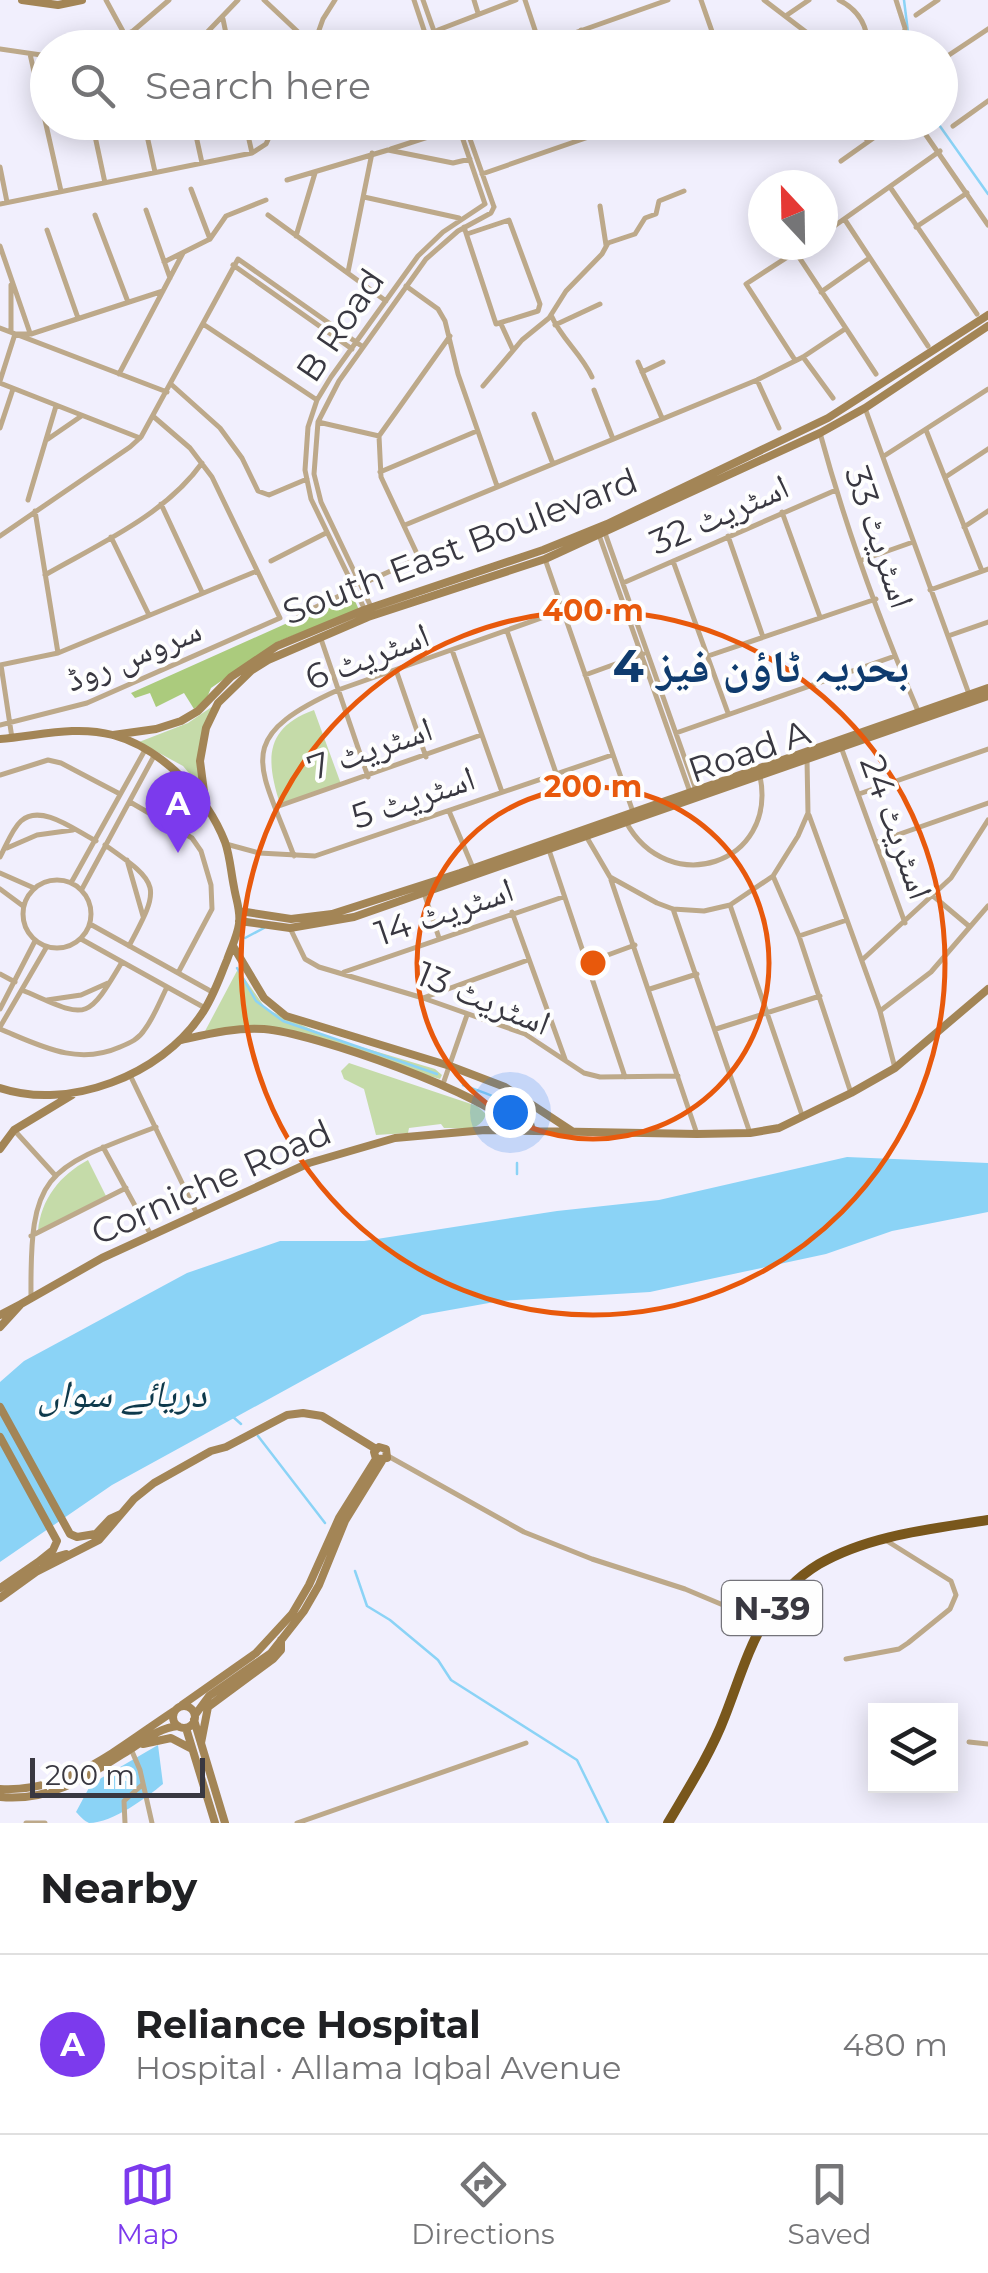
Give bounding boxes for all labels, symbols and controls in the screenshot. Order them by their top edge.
search box [30,30,958,140]
icon: search [65,58,120,113]
text: Search here [145,62,371,109]
north arrow [748,170,838,260]
street label: B Road [287,260,393,390]
street label: South East Boulevard [276,458,644,634]
street label: اسٹریٹ 33 [836,460,924,614]
street label: اسٹریٹ 32 [643,464,795,564]
text: 400 m [542,592,644,629]
street label: سروس روڈ [59,607,207,701]
street label: اسٹریٹ 6 [299,613,435,699]
district label: بحریہ ٹاؤن فیز 4 [613,638,909,693]
street label: اسٹریٹ 7 [302,707,438,789]
street label: Road A [683,710,816,792]
street label: اسٹریٹ 24 [851,749,943,905]
street label: اسٹریٹ 5 [346,756,480,838]
text: 200 m [544,768,642,805]
pin: A [146,770,210,853]
street label: اسٹریٹ 14 [369,867,519,955]
centre of rings [575,945,611,981]
street label: اسٹریٹ 13 [411,952,557,1044]
your location [485,1087,536,1138]
street label: Corniche Road [85,1110,337,1254]
water label: دریائے سواں [38,1370,207,1417]
road number: N-39 [722,1581,822,1635]
map controls [868,1703,958,1793]
button: layers [868,1703,958,1793]
scale bar [30,1753,205,1798]
text: 200 m [45,1758,135,1792]
text: Nearby [40,1862,197,1914]
text: Reliance Hospital [135,2001,481,2048]
text: A [60,2025,85,2064]
text: 480 m [843,2025,948,2064]
text: Hospital · Allama Iqbal Avenue [135,2048,621,2087]
tab: Map [116,2157,179,2251]
tab: Directions [411,2157,555,2251]
tab: Saved [787,2157,872,2251]

